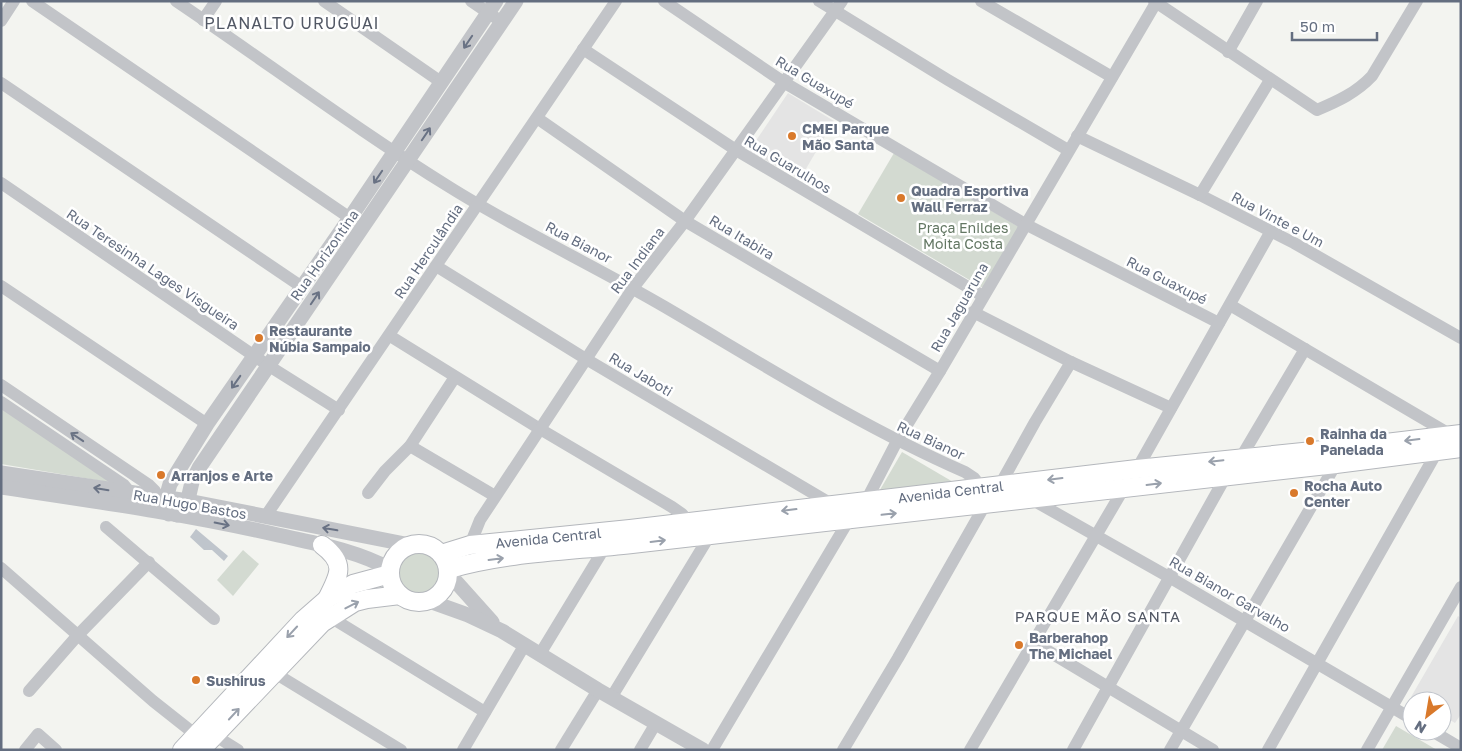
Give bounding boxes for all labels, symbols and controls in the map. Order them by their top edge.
scale bar [1292,10,1377,42]
district label: PLANALTO URUGUAI [204,13,380,33]
text: 50 m [1300,17,1335,35]
one-way arrow [463,34,473,48]
street label: Rua Guaxupé [773,52,857,112]
place label: CMEI Parque Mão Santa [802,120,889,153]
one-way arrow [421,127,431,141]
marker: CMEI Parque Mão Santa [786,130,798,142]
street label: Rua Guarulhos [742,131,834,197]
one-way arrow [373,170,383,184]
place label: Quadra Esportiva Wall Ferraz [911,182,1029,215]
street label: Rua Vinte e Um [1229,188,1327,250]
marker: Quadra Esportiva Wall Ferraz [895,192,907,204]
street label: Rua Herculândia [390,200,466,302]
street label: Rua Teresinha Lages Visgueira [64,205,242,333]
street label: Rua Horizontina [286,206,362,304]
street label: Rua Itabira [706,211,778,263]
street label: Rua Bianor [543,217,616,267]
park label: Praça Enildes Moita Costa [918,219,1008,252]
street label: Rua Indiana [606,223,668,297]
street label: Rua Guaxupé [1124,252,1210,308]
street label: Rua Jaguaruna [927,259,991,355]
one-way arrow [310,291,320,305]
place label: Restaurante Núbia Sampaio [269,322,371,355]
marker: Restaurante Núbia Sampaio [253,332,265,344]
street label: Rua Jaboti [606,348,676,400]
one-way arrow [231,375,241,389]
street label: Rua Bianor [894,417,968,463]
place label: Rainha da Panelada [1320,425,1387,458]
one-way arrow [71,432,85,442]
marker: Rainha da Panelada [1304,435,1316,447]
one-way arrow [1405,435,1421,445]
one-way arrow [1208,456,1224,466]
place label: Arranjos e Arte [171,467,273,484]
marker: Arranjos e Arte [155,469,167,481]
one-way arrow [1047,474,1063,484]
street label: Avenida Central [897,476,1004,506]
place label: Rocha Auto Center [1304,477,1382,510]
one-way arrow [1146,479,1162,489]
one-way arrow [94,483,110,493]
street label: Rua Hugo Bastos [132,486,248,522]
marker: Rocha Auto Center [1288,487,1300,499]
one-way arrow [781,505,797,515]
one-way arrow [880,509,896,519]
one-way arrow [214,519,230,529]
street label: Avenida Central [495,523,602,551]
one-way arrow [323,524,339,534]
one-way arrow [649,536,665,546]
street label: Rua Bianor Garvalho [1167,552,1293,636]
one-way arrow [488,554,504,564]
one-way arrow [344,599,359,609]
district label: PARQUE MÃO SANTA [1015,607,1181,625]
one-way arrow [286,626,298,639]
place label: Barberahop The Michael [1029,629,1113,662]
marker: Barberahop The Michael [1013,639,1025,651]
place label: Sushirus [206,672,266,689]
marker: Sushirus [190,674,202,686]
north arrow [1402,691,1452,741]
one-way arrow [228,708,240,720]
text: N [1411,718,1429,738]

